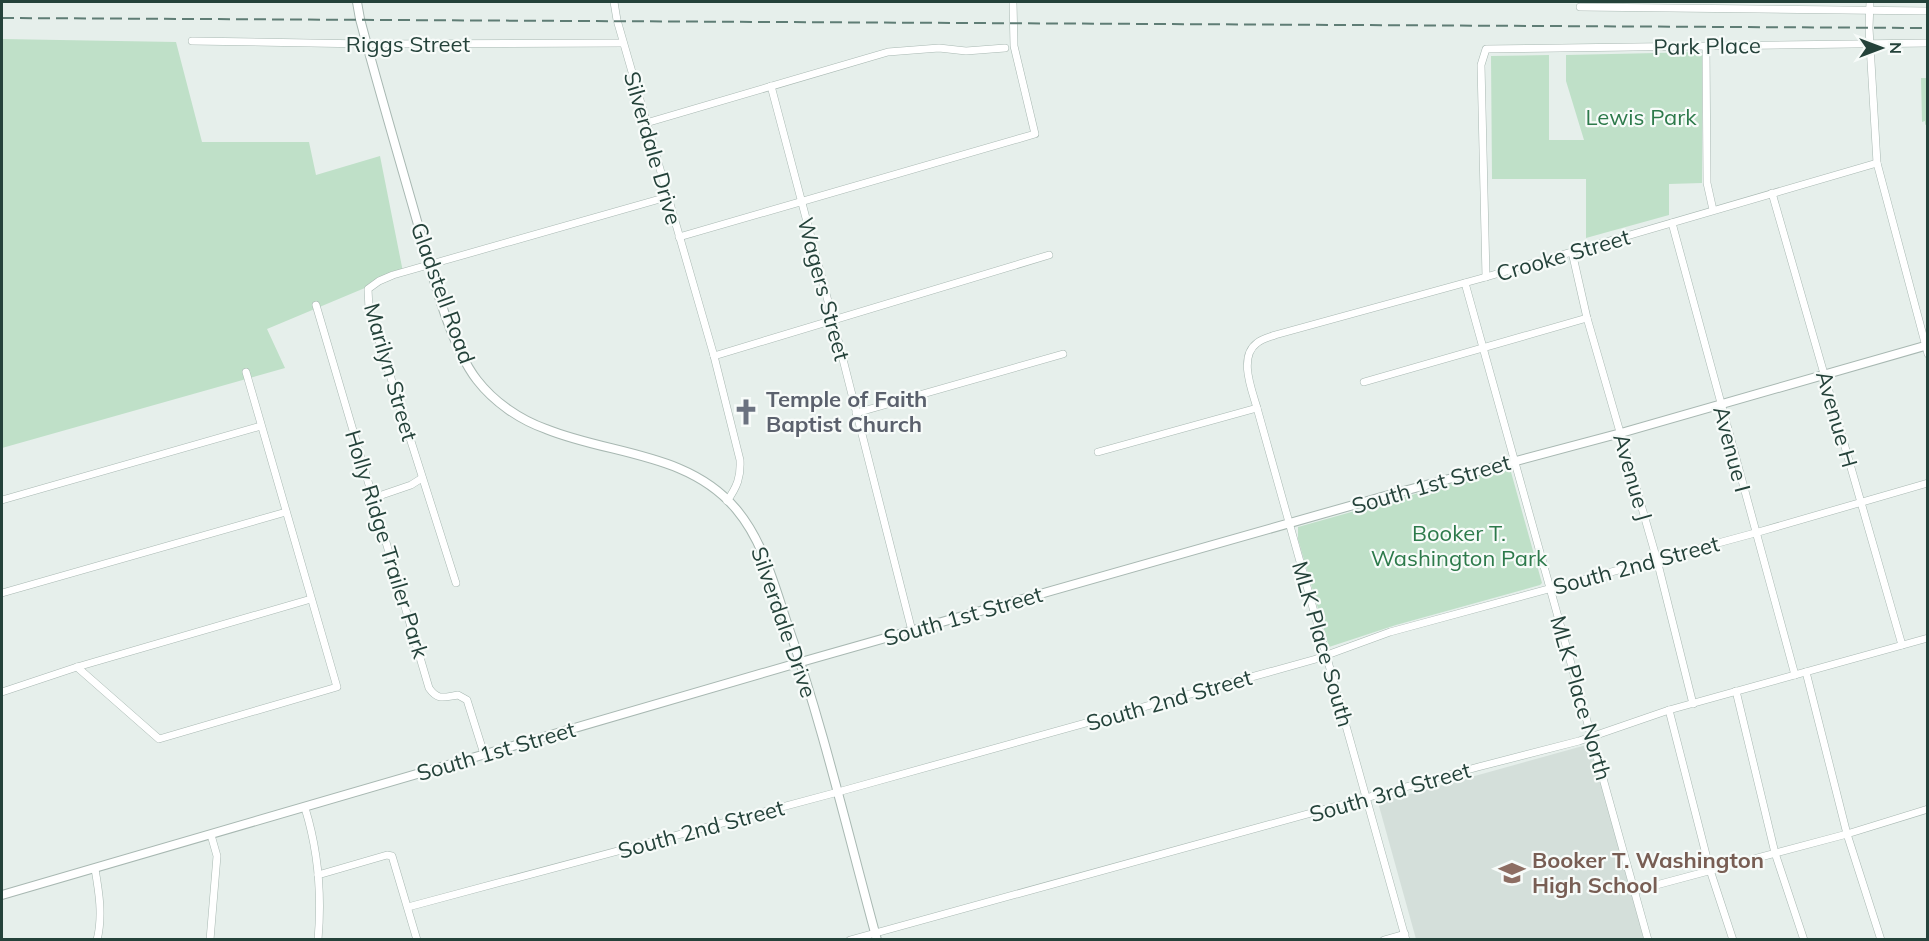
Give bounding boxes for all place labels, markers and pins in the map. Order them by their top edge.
place label: Temple of Faith Baptist Church [766,385,927,438]
church icon: Temple of Faith Baptist Church [731,397,761,427]
place label: Booker T. Washington High School [1532,846,1764,899]
school or university icon: Booker T. Washington High School [1497,858,1527,888]

